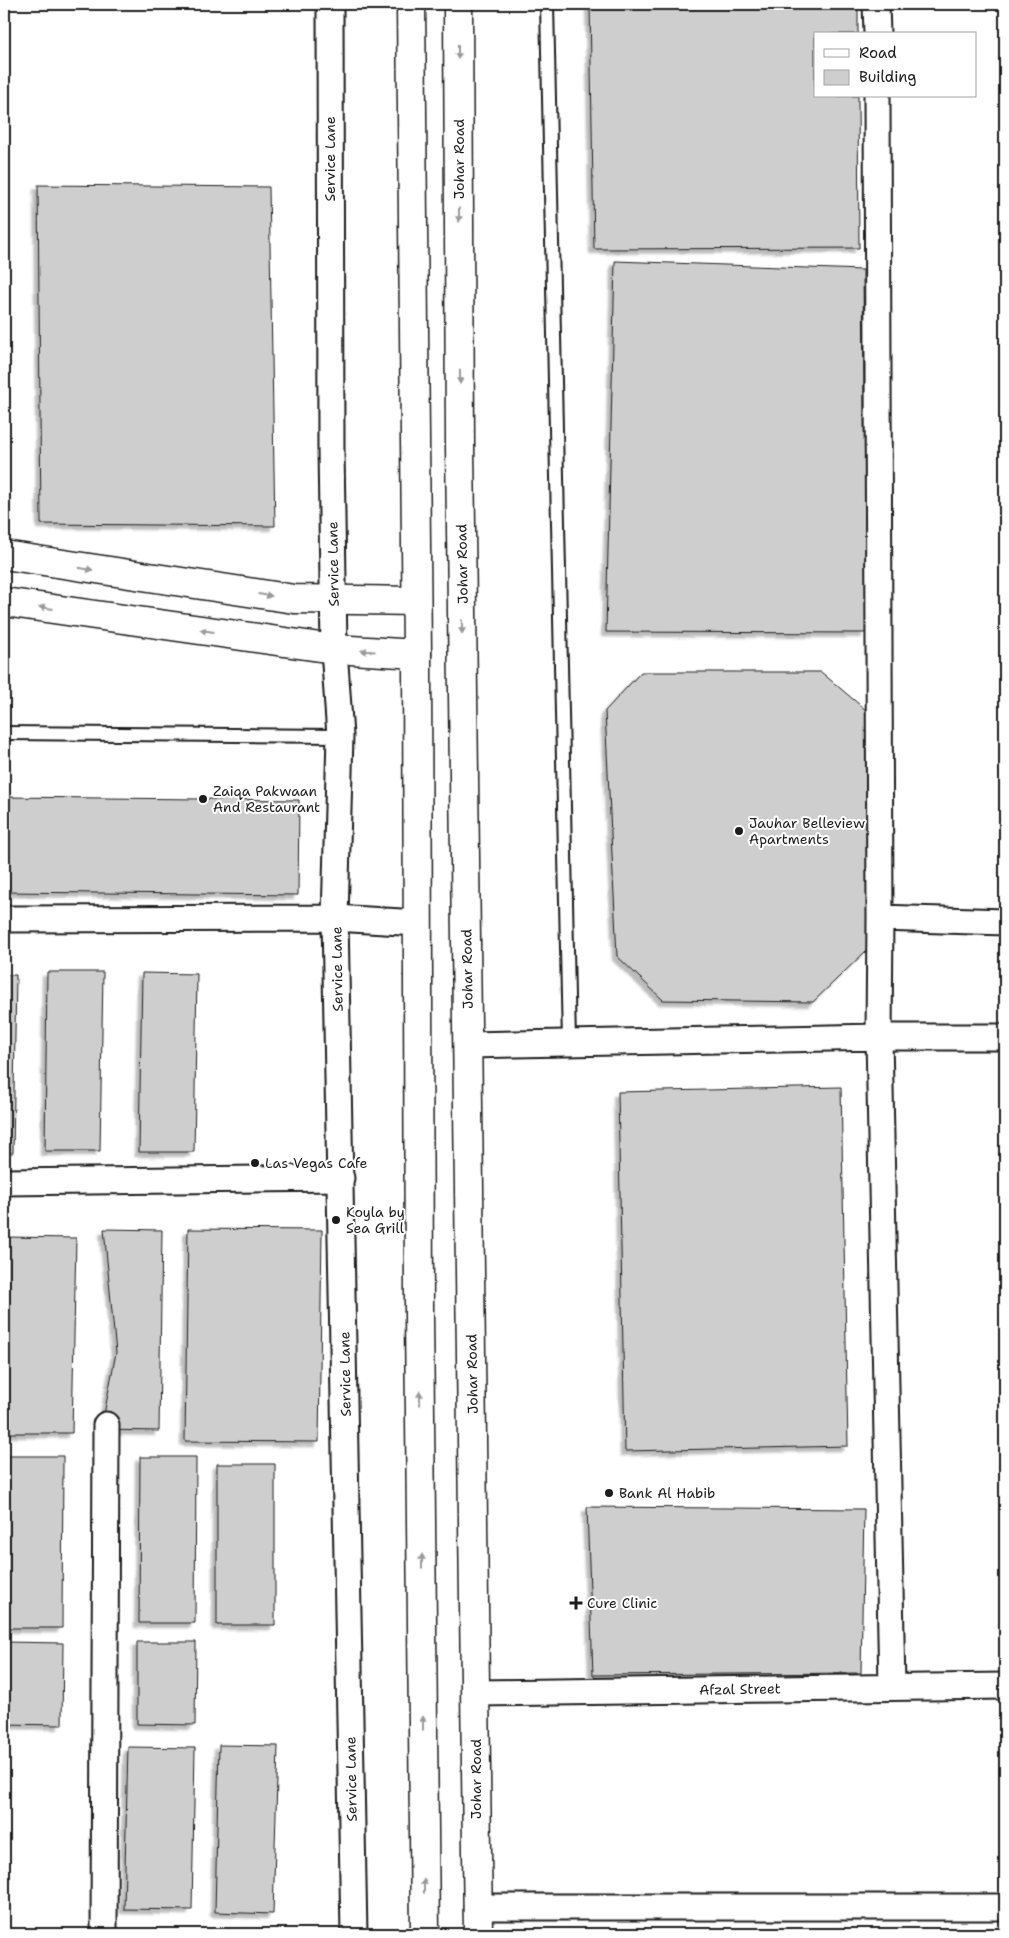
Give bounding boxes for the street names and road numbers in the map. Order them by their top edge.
street label: Service Lane [321,116,339,202]
street label: Johar Road [450,119,468,199]
street label: Service Lane [323,521,343,607]
street label: Johar Road [452,524,472,604]
street label: Service Lane [327,926,347,1012]
street label: Johar Road [457,929,477,1009]
street label: Service Lane [335,1331,355,1417]
street label: Johar Road [462,1334,482,1414]
street label: Afzal Street [699,1679,781,1699]
street label: Service Lane [341,1736,361,1822]
street label: Johar Road [467,1739,485,1819]

